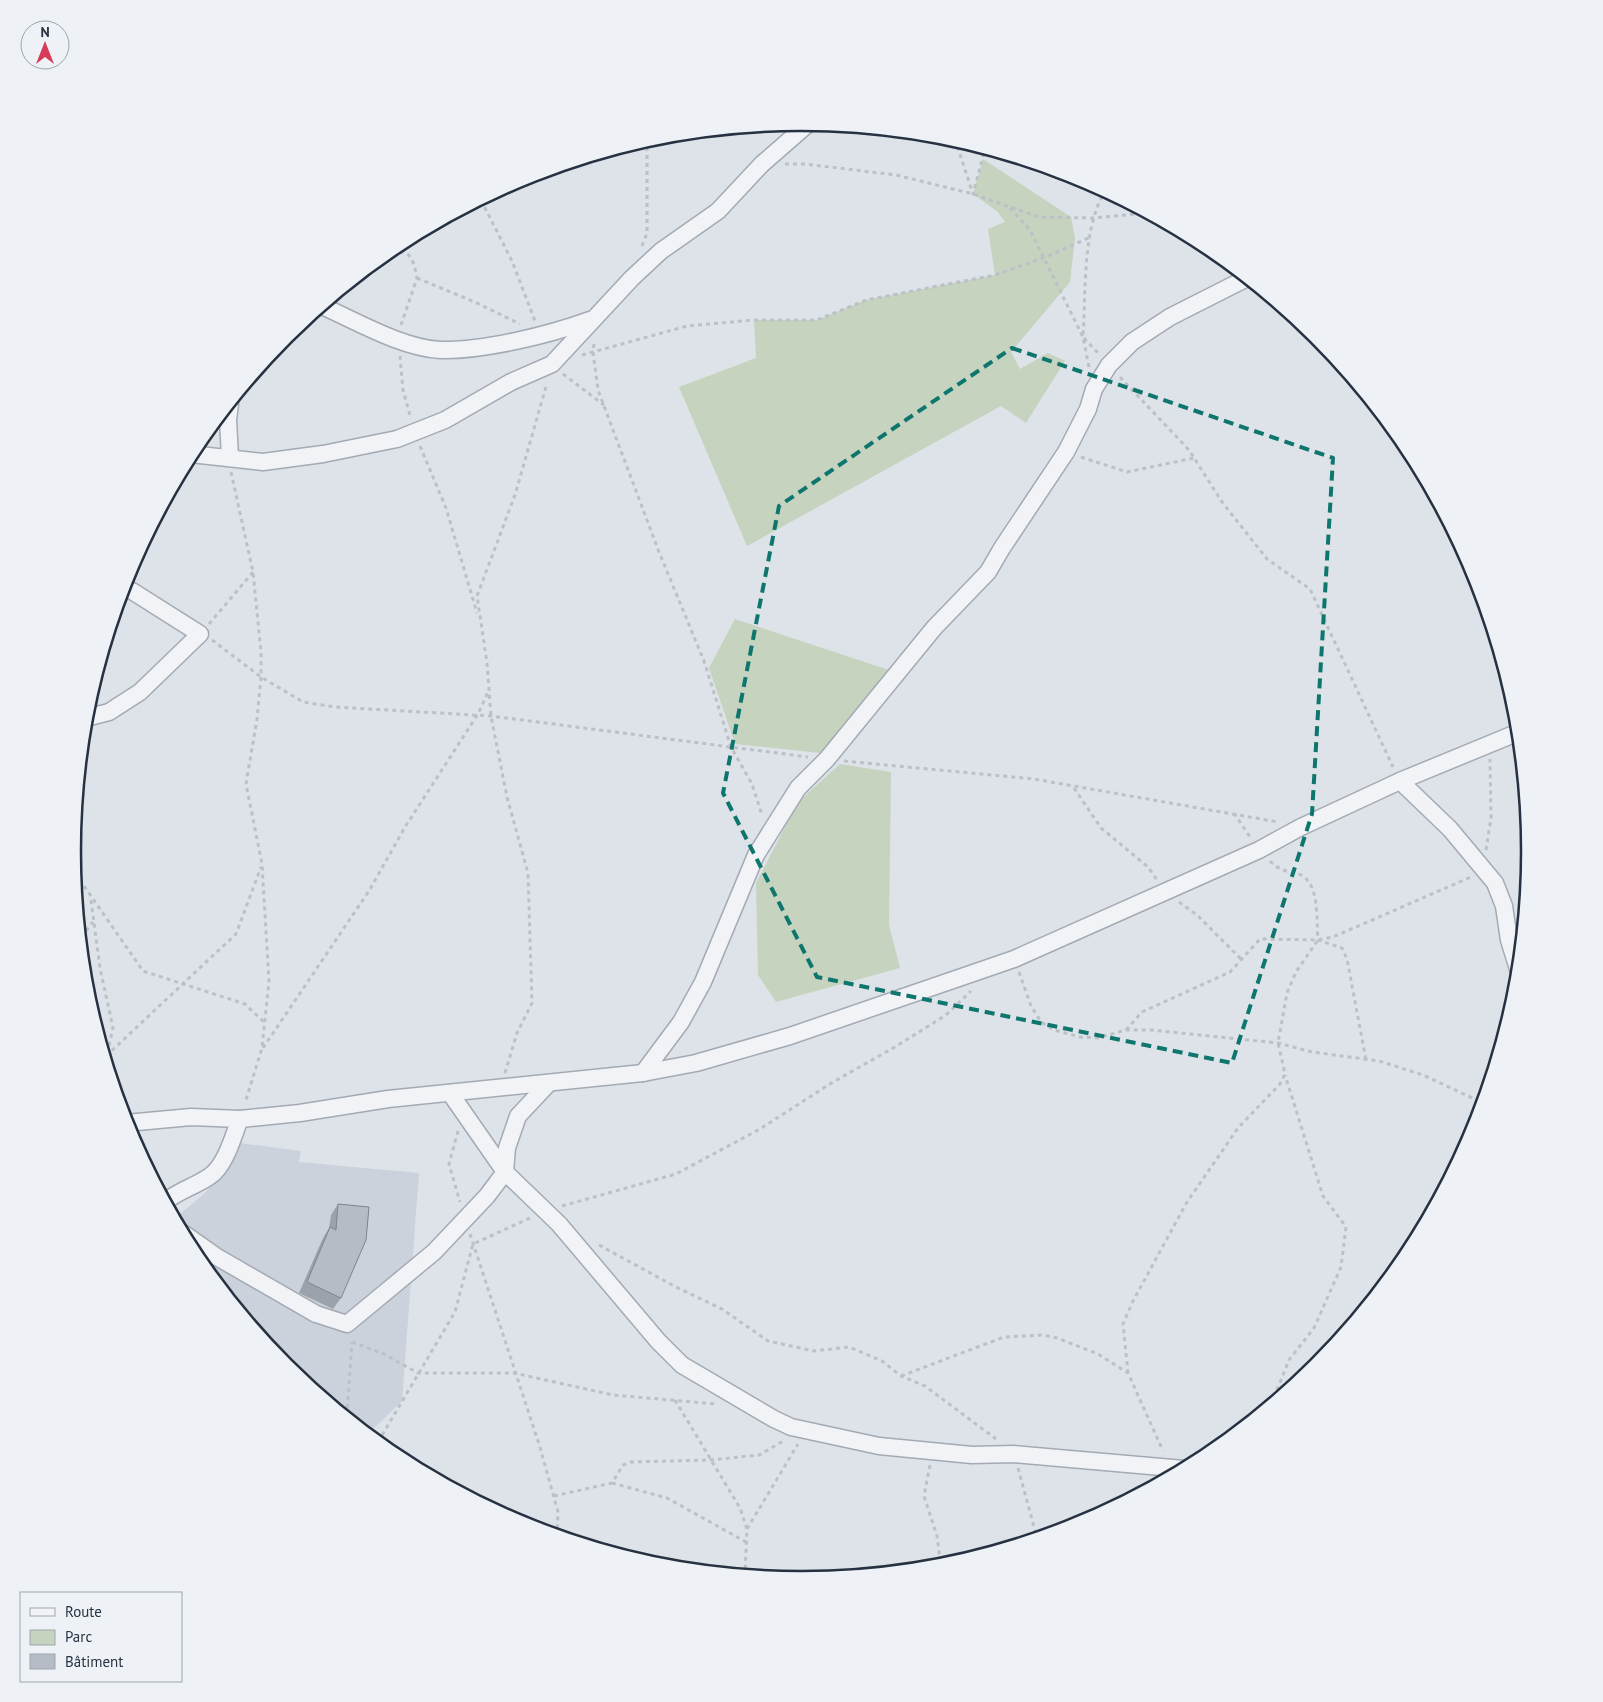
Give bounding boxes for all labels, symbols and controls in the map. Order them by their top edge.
north arrow [20,20,70,70]
text: N [40,23,50,41]
legend [20,1592,182,1682]
text: Route [65,1602,102,1621]
text: Parc [65,1627,92,1646]
text: Bâtiment [65,1652,123,1671]

